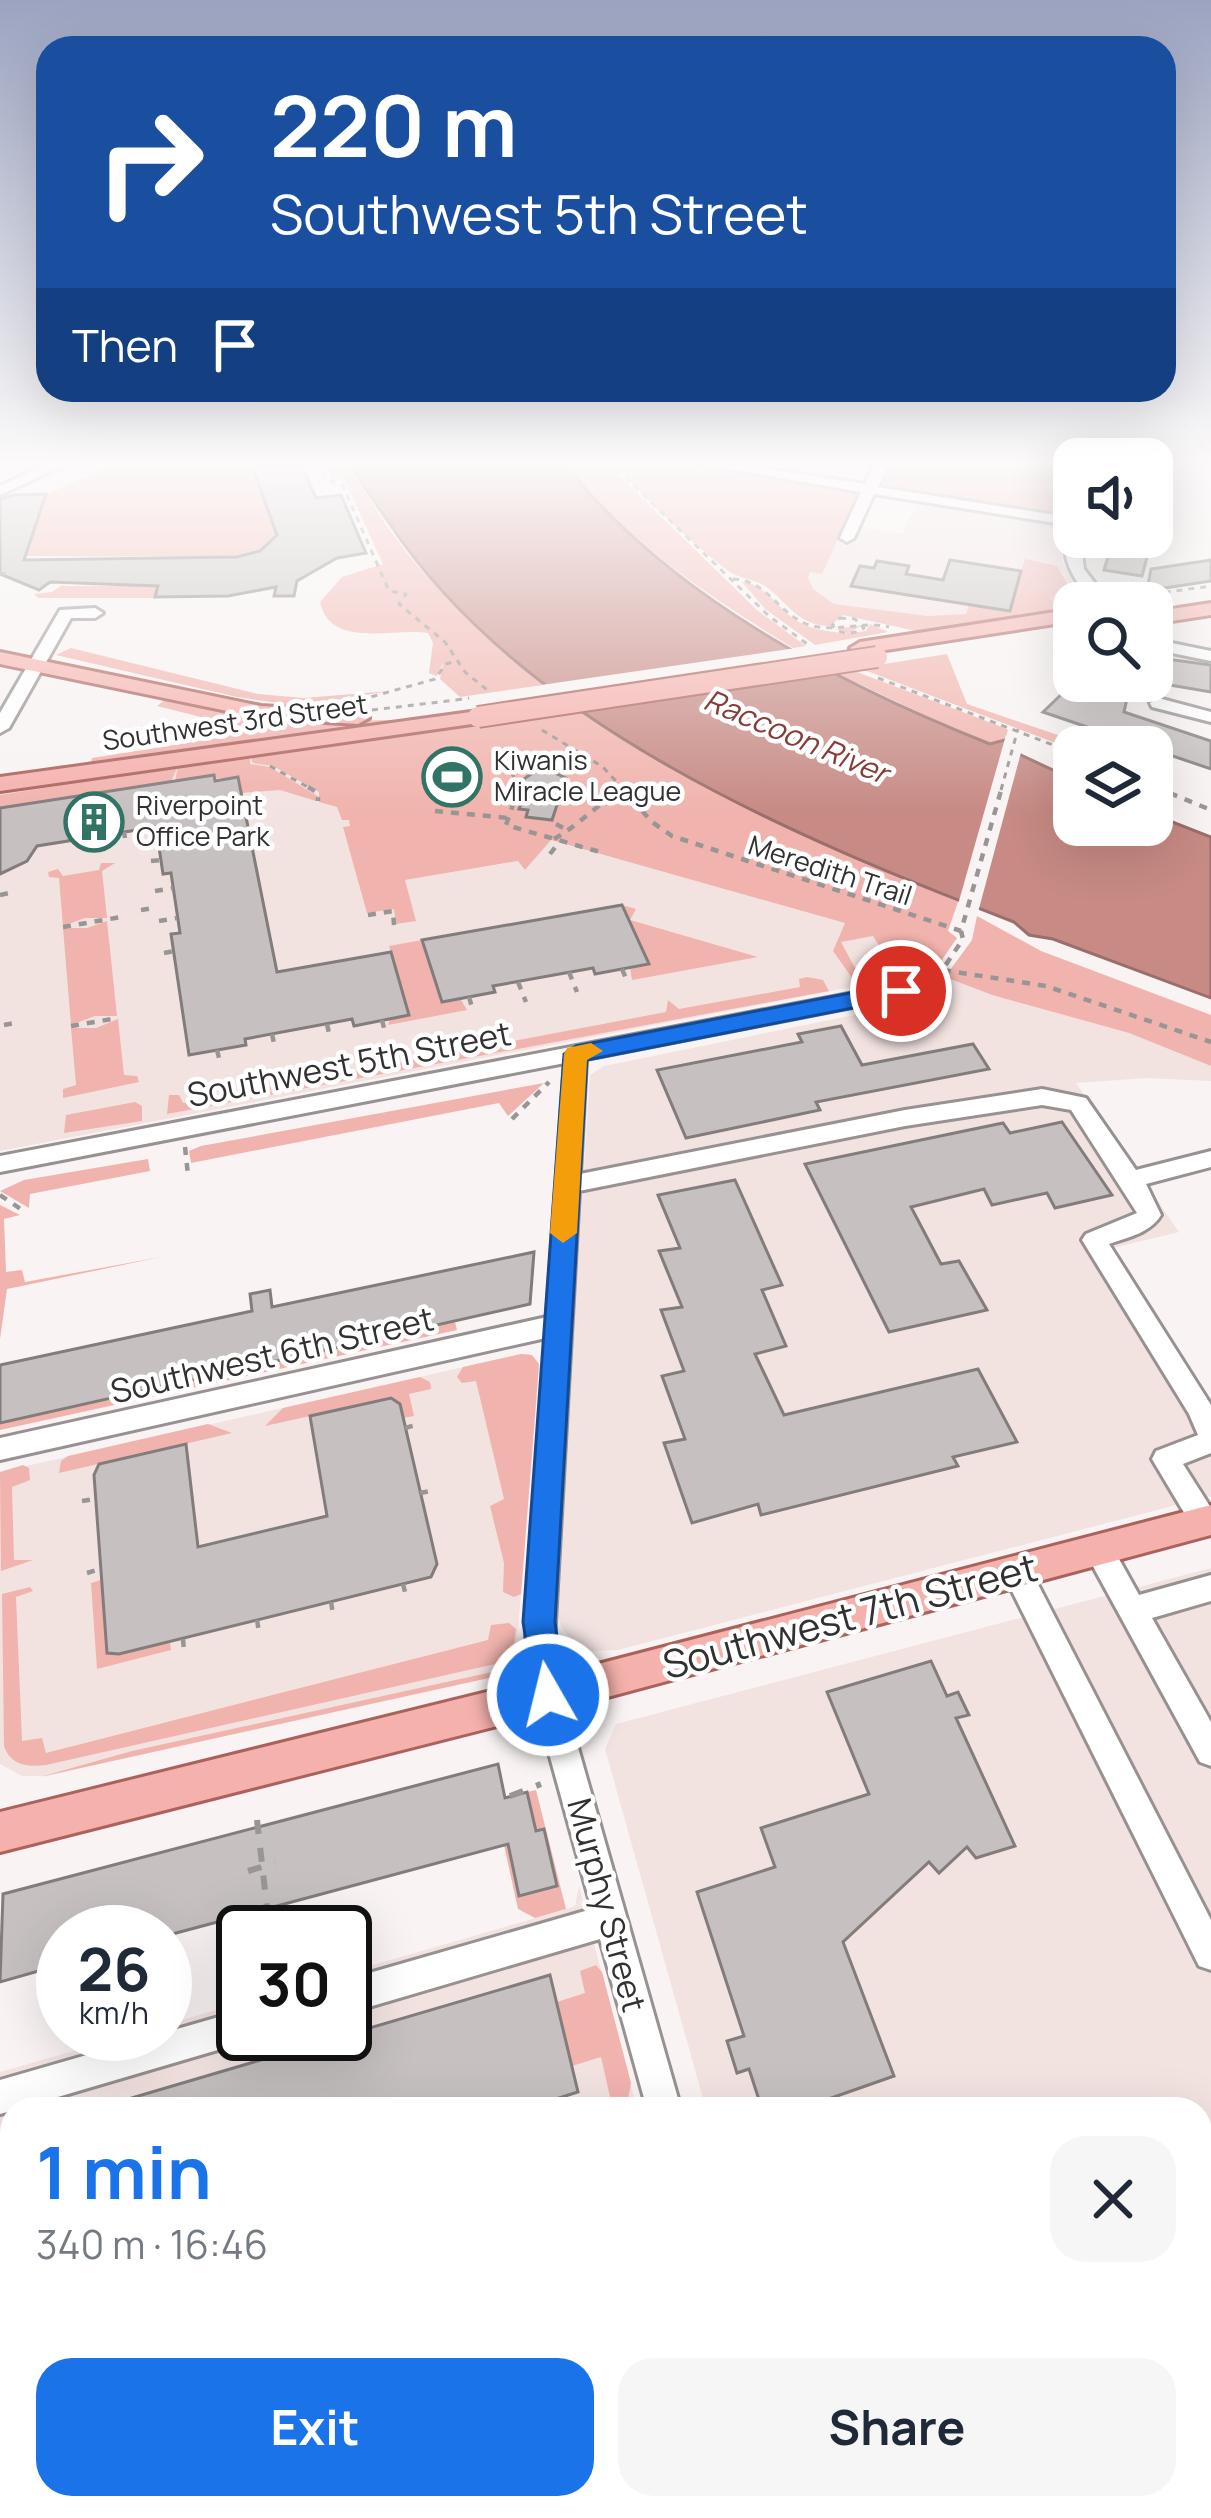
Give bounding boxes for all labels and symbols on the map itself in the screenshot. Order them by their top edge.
water label: Raccoon River [698,678,899,794]
street label: Southwest 3rd Street [100,685,370,758]
place label: Kiwanis Miracle League [494,741,681,809]
sports icon: Kiwanis Miracle League [421,746,483,808]
place label: Riverpoint Office Park [136,786,270,854]
building icon: Riverpoint Office Park [63,791,125,853]
street label: Meredith Trail [744,826,917,913]
pin [850,940,952,1042]
street label: Southwest 5th Street [183,1010,515,1117]
street label: Southwest 6th Street [106,1295,438,1414]
street label: Southwest 7th Street [657,1539,1043,1691]
position arrow [485,1632,611,1758]
street label: Murphy Street [557,1793,658,2017]
speed limit sign: 30 [216,1905,372,2061]

